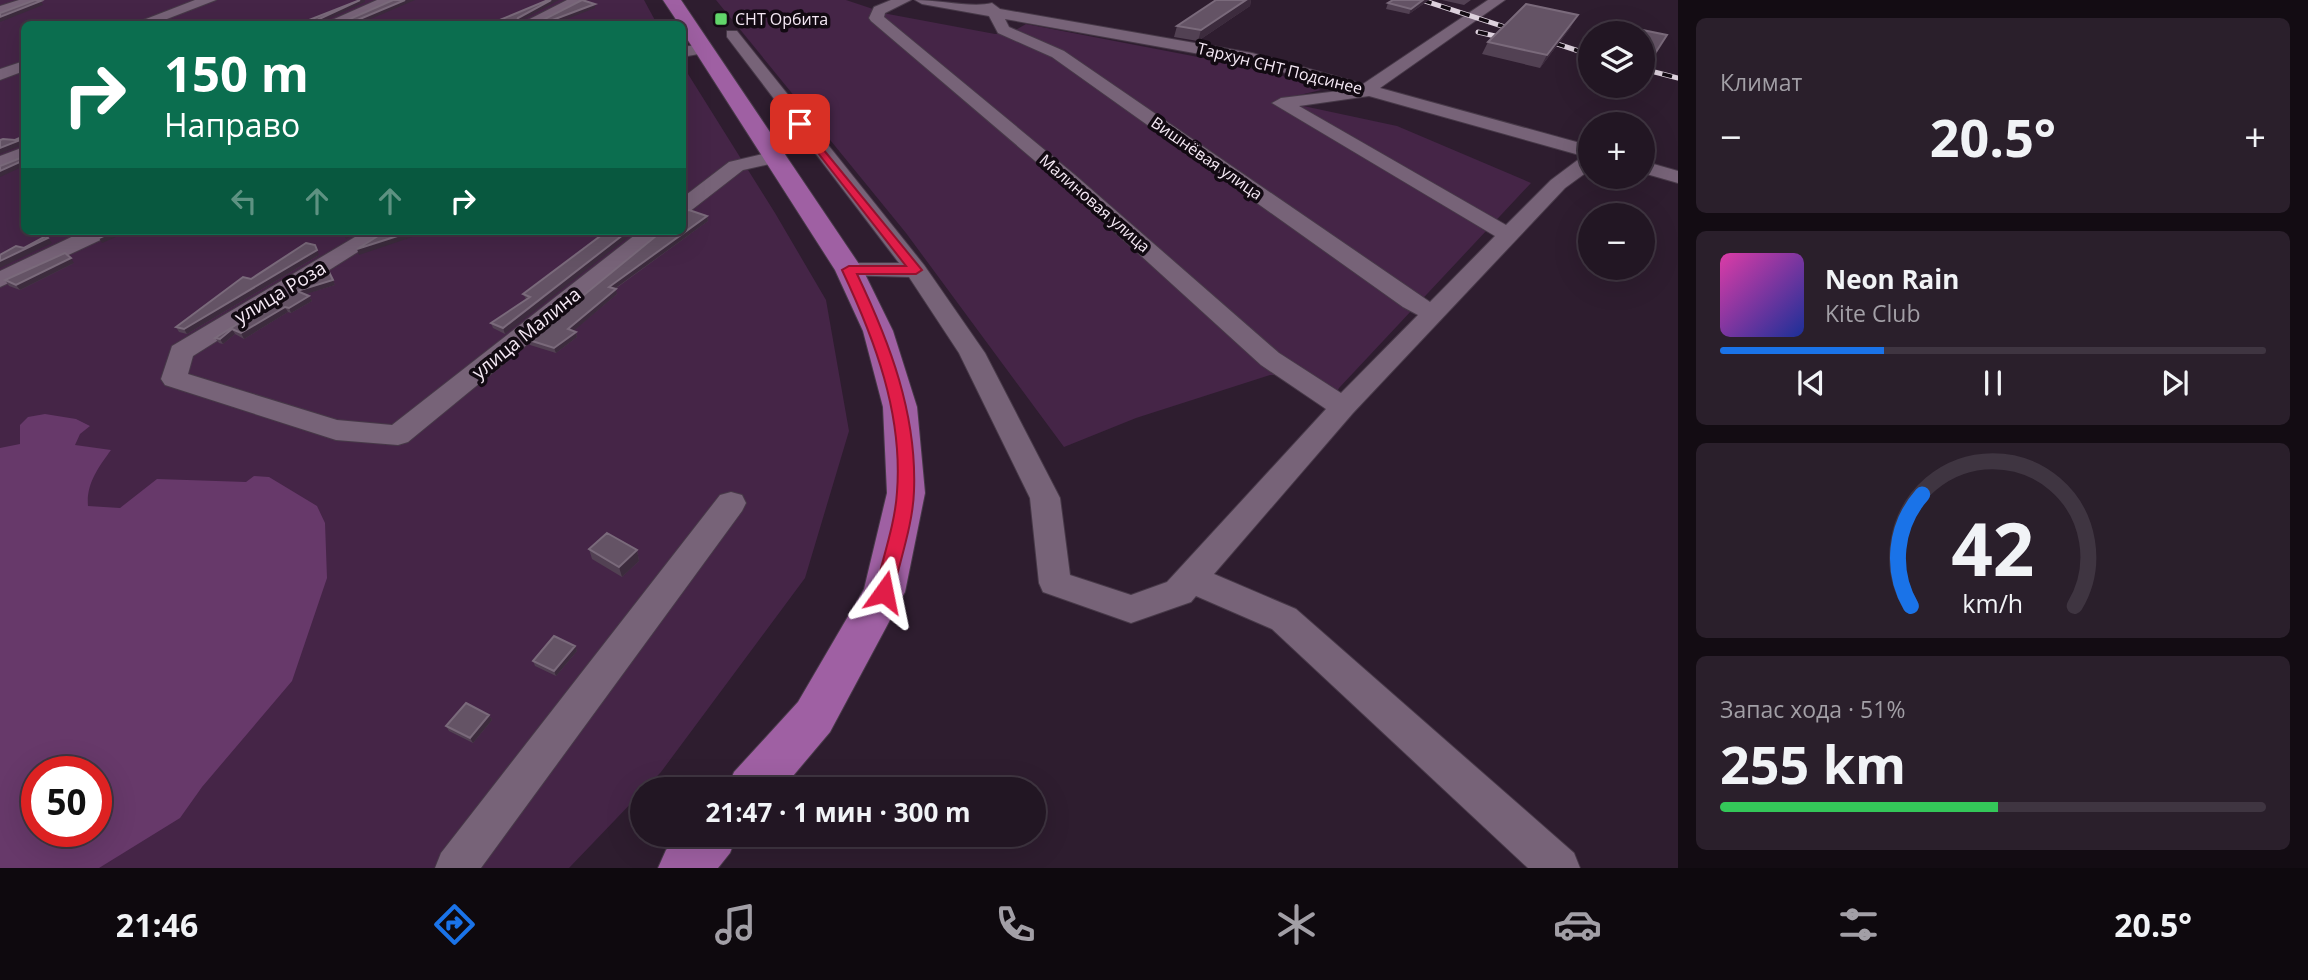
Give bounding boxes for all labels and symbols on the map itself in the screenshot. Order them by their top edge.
place label: СНТ Орбита [735,8,828,30]
marker: СНТ Орбита [713,11,729,27]
street label: Тархун СНТ Подсинее [1195,37,1365,99]
pin [770,94,830,154]
street label: Вишнёвая улица [1147,111,1267,205]
street label: Малиновая улица [1035,149,1155,257]
street label: улица Роза [229,254,331,330]
street label: улица Малина [466,281,586,385]
position arrow [847,555,921,629]
speed limit sign: 50 [21,756,112,847]

